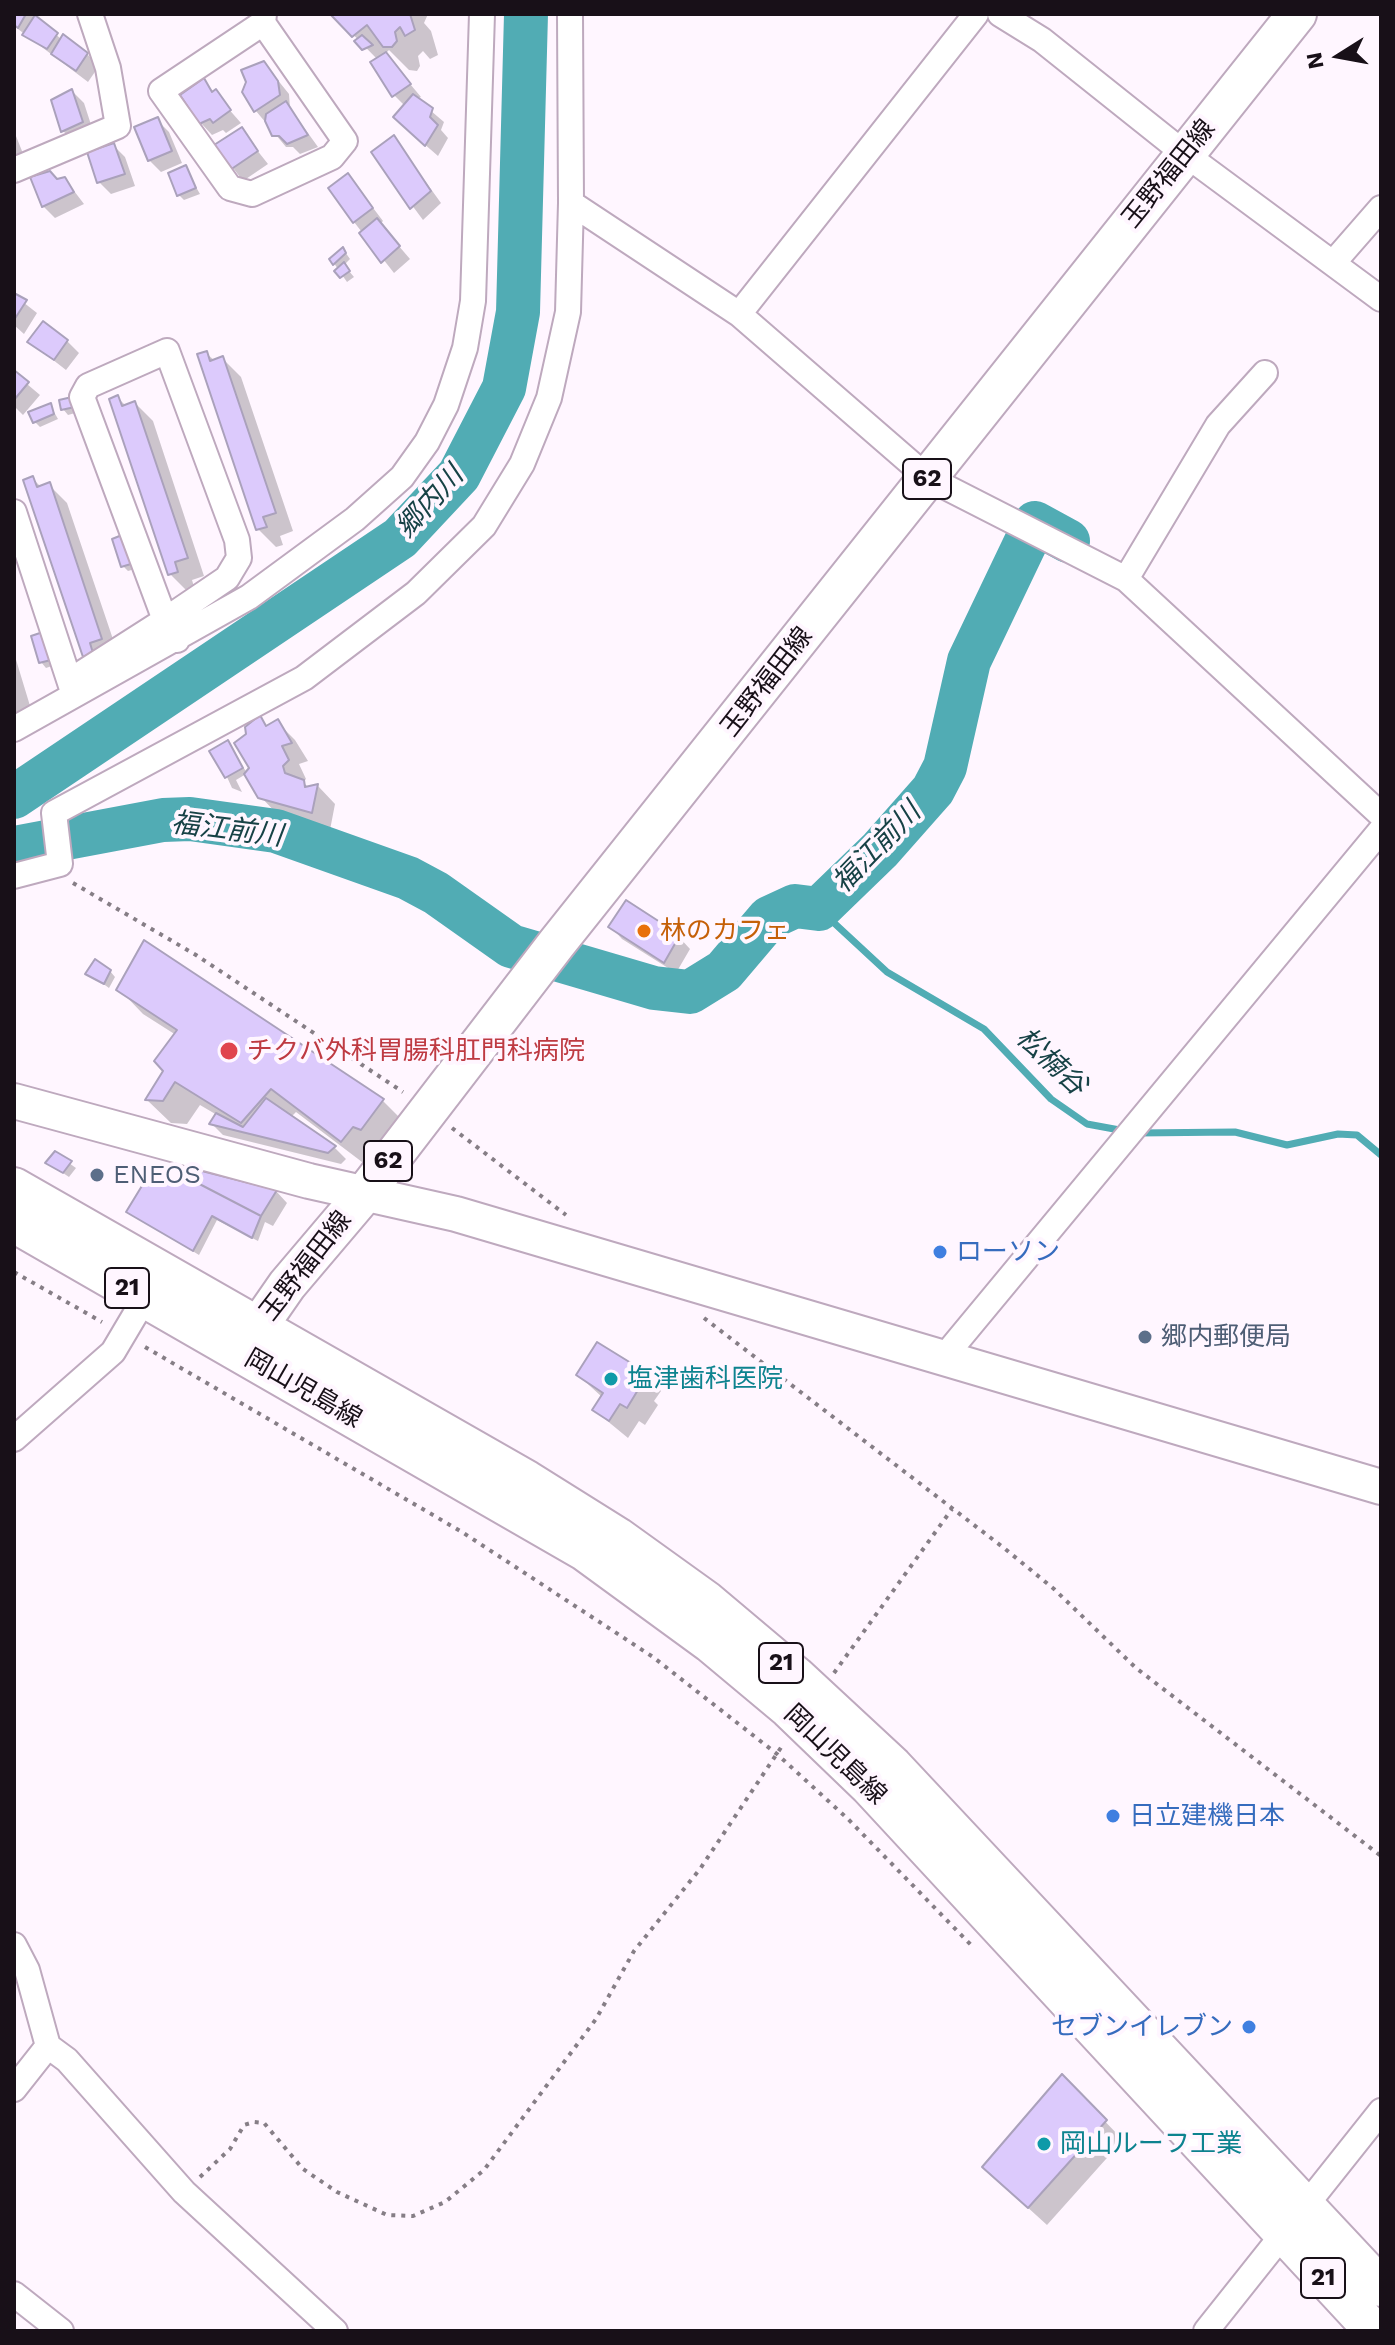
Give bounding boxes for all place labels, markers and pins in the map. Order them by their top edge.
place label: 林のカフェ [660,915,790,947]
marker: 林のカフェ [635,922,653,940]
place label: チクバ外科胃腸科肛門科病院 [247,1035,585,1067]
marker: チクバ外科胃腸科肛門科病院 [218,1040,240,1062]
place label: ENEOS [113,1159,201,1191]
marker: ENEOS [88,1166,106,1184]
place label: ローソン [956,1236,1060,1268]
marker: ローソン [931,1243,949,1261]
place label: 郷内郵便局 [1161,1321,1291,1353]
marker: 郷内郵便局 [1136,1328,1154,1346]
place label: 塩津歯科医院 [627,1363,783,1395]
marker: 塩津歯科医院 [602,1370,620,1388]
place label: 日立建機日本 [1129,1800,1285,1832]
marker: 日立建機日本 [1104,1807,1122,1825]
place label: セブンイレブン [1051,2011,1233,2043]
marker: セブンイレブン [1240,2018,1258,2036]
place label: 岡山ルーフ工業 [1060,2128,1242,2160]
marker: 岡山ルーフ工業 [1035,2135,1053,2153]

